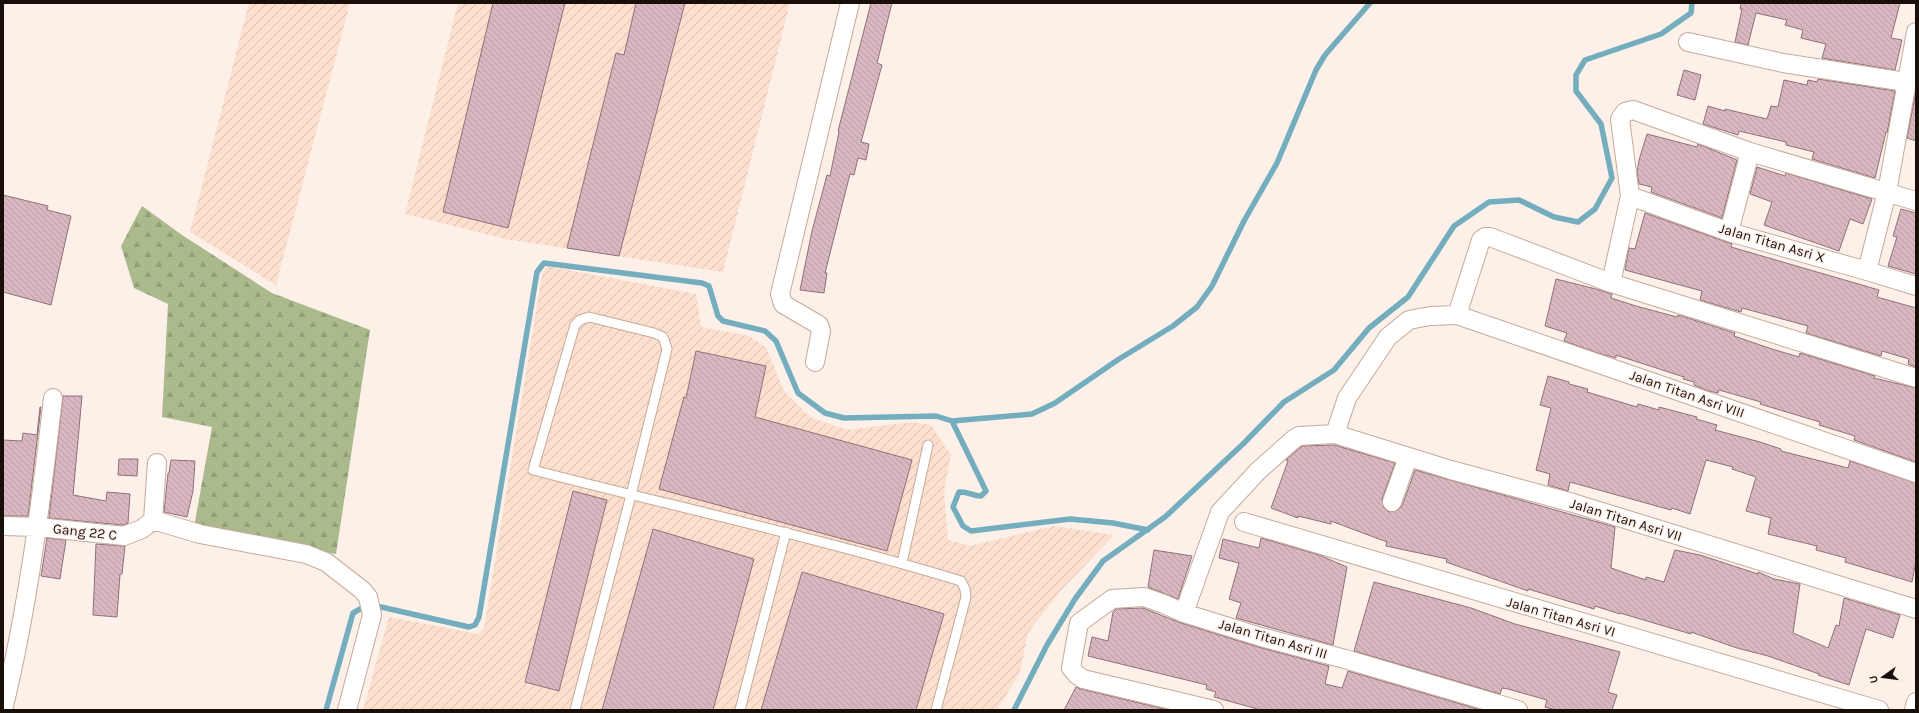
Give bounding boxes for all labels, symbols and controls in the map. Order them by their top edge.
street label: Jalan Titan Asri X [1717,220,1827,266]
street label: Jalan Titan Asri VIII [1627,366,1747,422]
street label: Jalan Titan Asri VII [1568,495,1684,545]
street label: Gang 22 C [52,520,118,544]
street label: Jalan Titan Asri VI [1505,593,1617,641]
street label: Jalan Titan Asri III [1217,615,1329,663]
north arrow [1863,657,1903,697]
text: U [1867,674,1881,685]

